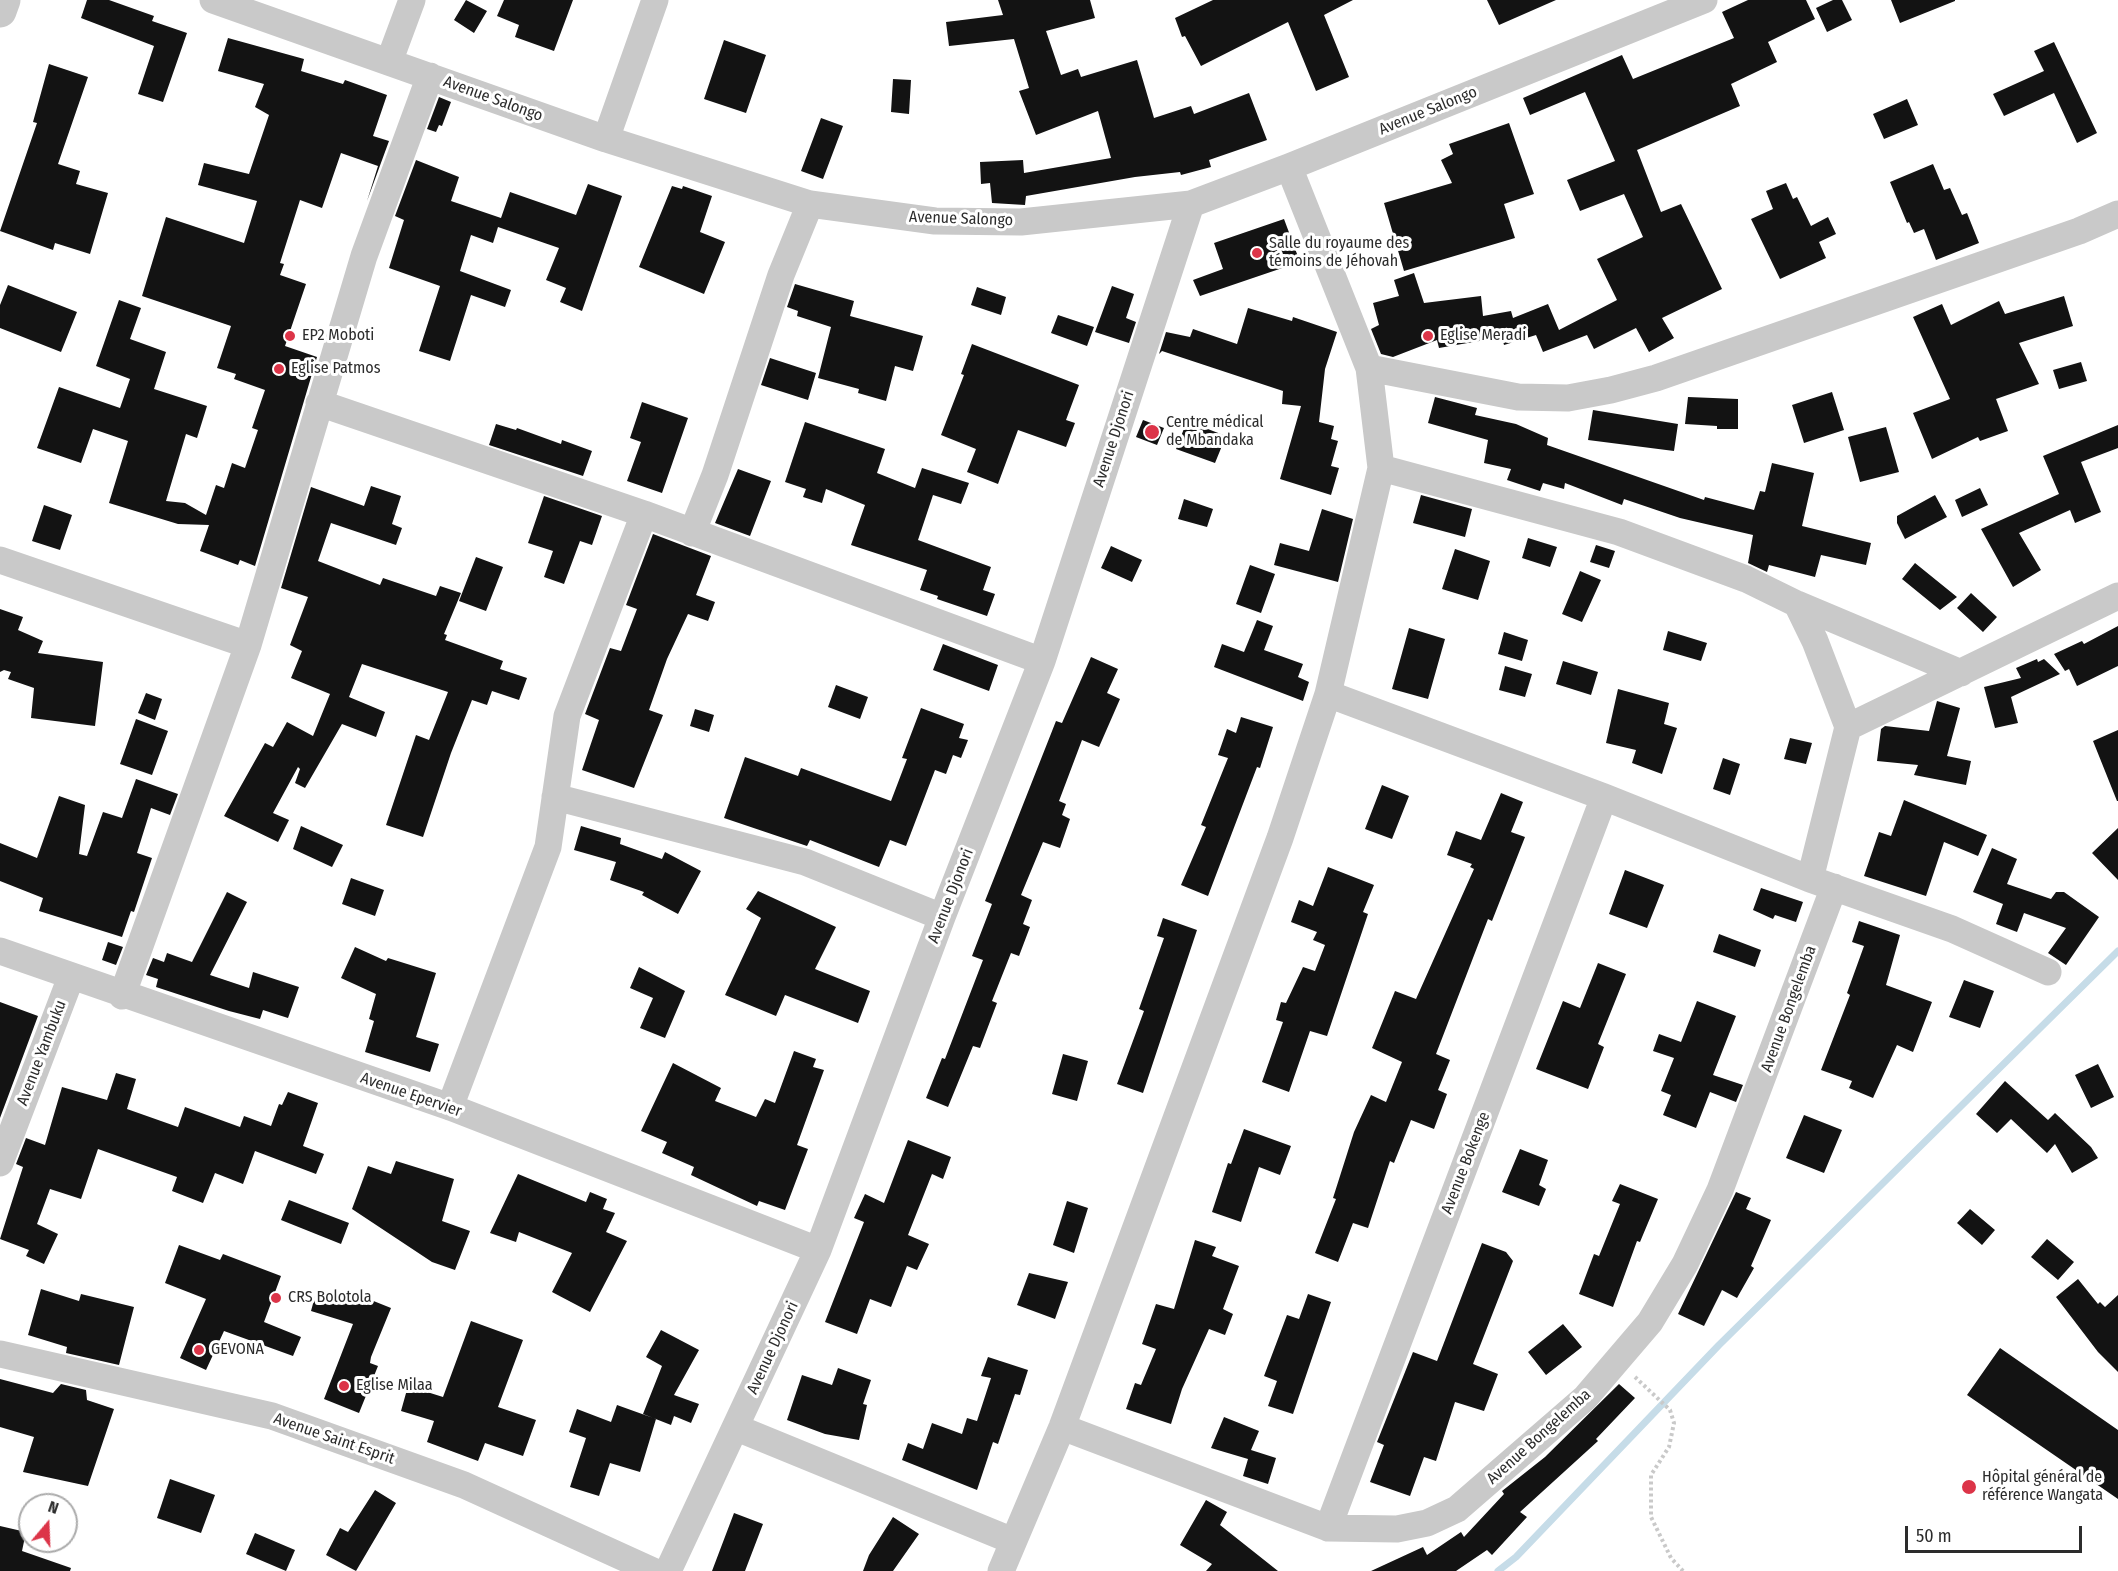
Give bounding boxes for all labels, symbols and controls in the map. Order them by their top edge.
street label: Avenue Salongo [441,72,545,126]
street label: Avenue Salongo [1376,83,1480,139]
street label: Avenue Salongo [909,208,1013,230]
place label: Salle du royaume des témoins de Jéhovah [1269,234,1409,272]
marker: Salle du royaume des témoins de Jéhovah [1250,246,1264,260]
place label: EP2 Moboti [302,326,374,346]
place label: Eglise Meradi [1440,326,1526,346]
marker: EP2 Moboti [283,329,297,343]
marker: Eglise Meradi [1421,329,1435,343]
place label: Eglise Patmos [291,359,381,379]
marker: Eglise Patmos [272,362,286,376]
street label: Avenue Djonori [1089,388,1139,490]
place label: Centre médical de Mbandaka [1166,413,1264,451]
marker: Centre médical de Mbandaka [1143,423,1161,441]
street label: Avenue Djonori [924,846,978,946]
street label: Avenue Bongelemba [1757,943,1821,1075]
street label: Avenue Yambuku [13,998,71,1108]
street label: Avenue Epervier [358,1069,464,1121]
street label: Avenue Bokenge [1438,1109,1494,1217]
place label: CRS Bolotola [288,1288,372,1308]
marker: CRS Bolotola [269,1291,283,1305]
street label: Avenue Djonori [743,1299,803,1397]
place label: GEVONA [211,1340,264,1360]
marker: GEVONA [192,1343,206,1357]
place label: Eglise Milaa [356,1376,433,1396]
marker: Eglise Milaa [337,1379,351,1393]
street label: Avenue Bongelemba [1483,1385,1595,1489]
street label: Avenue Saint Esprit [271,1409,397,1469]
place label: Hôpital général de référence Wangata [1982,1468,2103,1506]
marker: Hôpital général de référence Wangata [1960,1478,1978,1496]
north arrow [18,1493,78,1553]
text: N [46,1497,61,1518]
scale bar [1908,1514,2085,1552]
text: 50 m [1916,1525,1952,1547]

